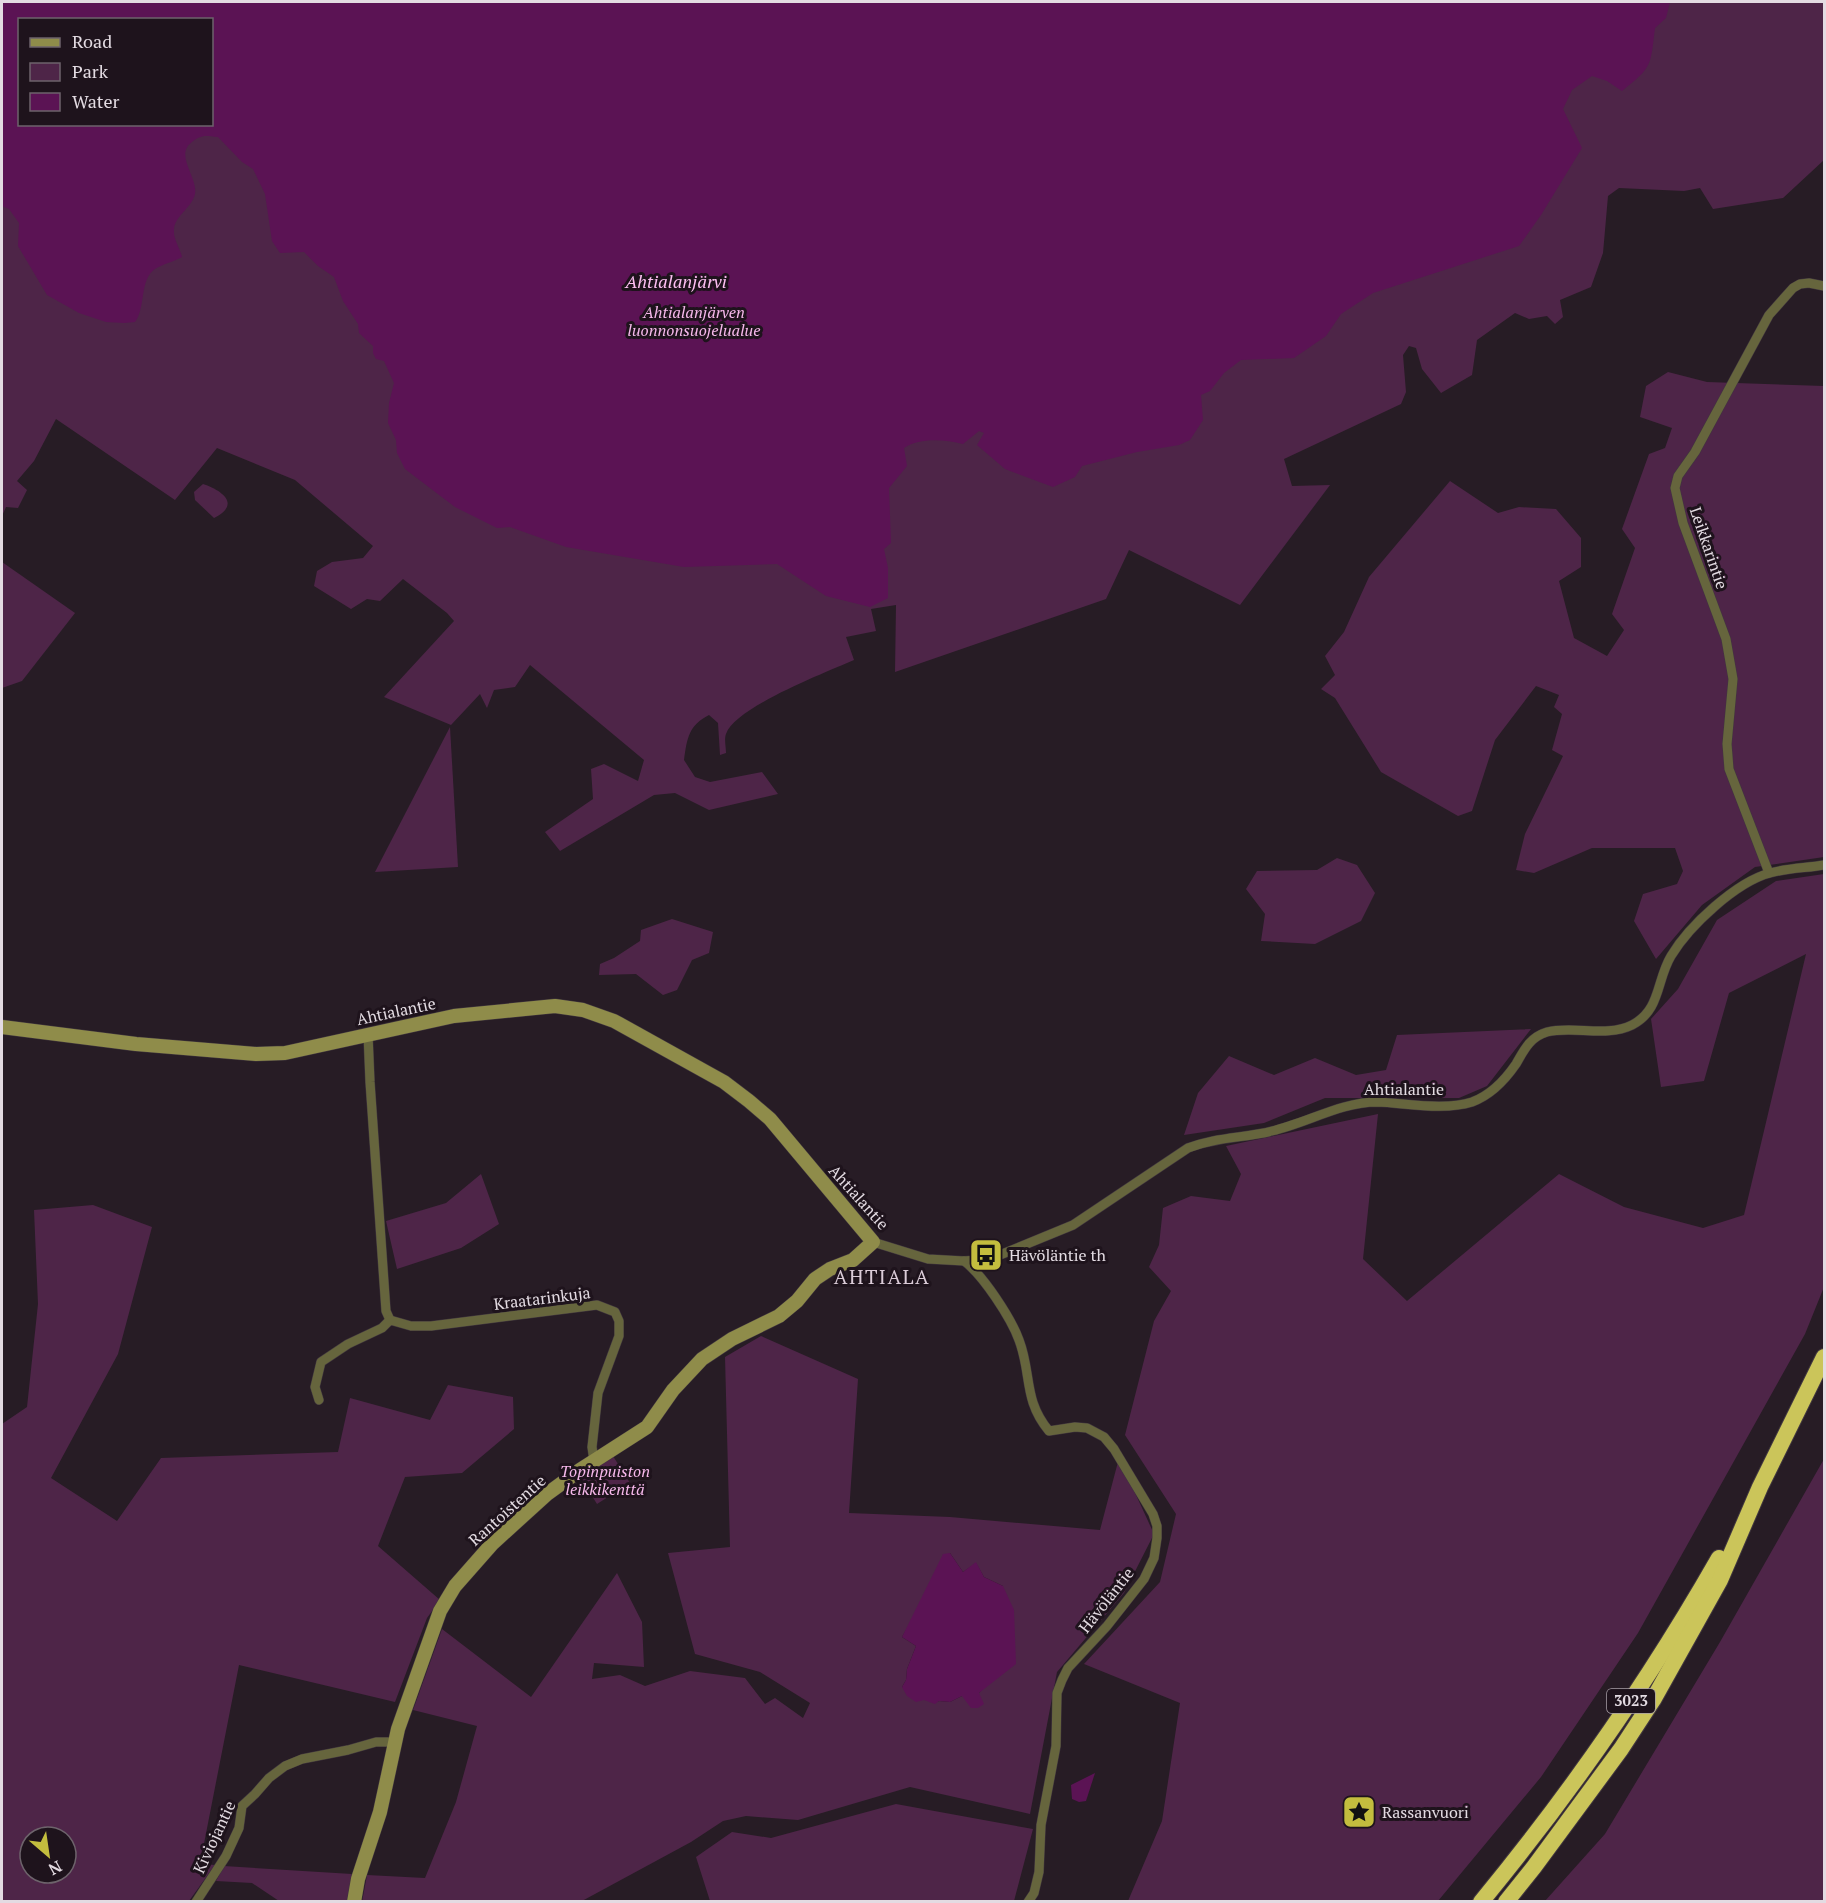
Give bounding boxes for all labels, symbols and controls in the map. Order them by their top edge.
legend [18,18,213,126]
text: Road [72,29,112,53]
text: Park [72,59,109,83]
text: Water [72,89,119,113]
water label: Ahtialanjärvi [624,269,727,293]
park label: Ahtialanjärven luonnonsuojelualue [627,301,761,341]
street label: Leikkarintie [1685,504,1733,592]
street label: Ahtialantie [354,992,438,1030]
street label: Ahtialantie [1364,1078,1444,1100]
street label: Ahtialantie [824,1160,894,1234]
bus stop icon: Hävöläntie th [968,1237,1004,1273]
place label: Hävöläntie th [1009,1244,1106,1266]
district label: AHTIALA [834,1263,930,1290]
street label: Kraatarinkuja [492,1281,592,1315]
park label: Topinpuiston leikkikenttä [560,1460,650,1500]
street label: Rantoistentie [464,1470,550,1550]
street label: Hävöläntie [1073,1563,1139,1637]
road number: 3023 [1607,1689,1655,1713]
place icon: Rassanvuori [1341,1794,1377,1830]
street label: Kiviojantie [188,1797,240,1877]
place label: Rassanvuori [1382,1801,1469,1823]
north arrow [18,1825,78,1885]
text: N [45,1856,66,1881]

